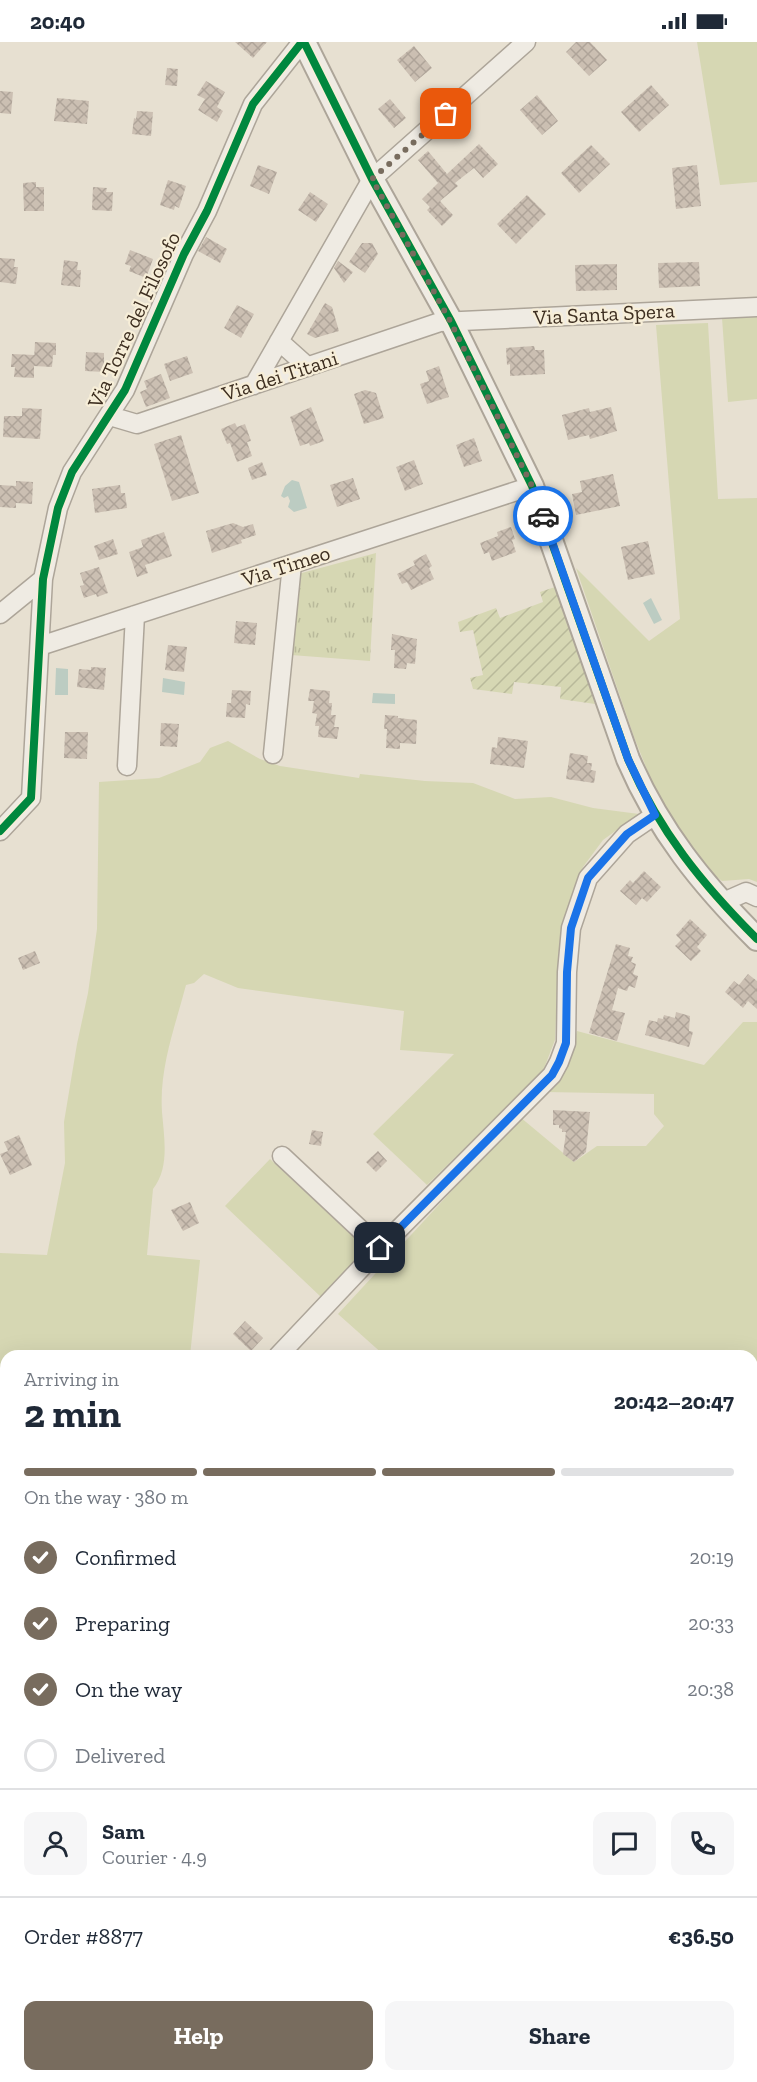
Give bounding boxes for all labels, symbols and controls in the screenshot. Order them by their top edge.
text: 20:40 [30,8,85,35]
pin [420,88,471,139]
icon: bag [429,97,462,130]
street label: Via Torre del Filosofo [81,228,185,413]
street label: Via Santa Spera [532,297,675,330]
street label: Via dei Titani [218,345,341,406]
courier [513,486,573,546]
icon: car [527,500,560,533]
street label: Via Timeo [238,540,333,592]
pin [354,1222,405,1273]
icon: home [363,1231,396,1264]
text: Arriving in [24,1367,119,1391]
text: 20:42–20:47 [614,1388,734,1415]
text: 2 min [24,1390,121,1437]
text: On the way · 380 m [24,1485,188,1509]
icon: check [24,1541,57,1574]
text: Confirmed [75,1544,176,1571]
text: 20:19 [689,1545,734,1569]
icon: check [24,1607,57,1640]
text: Preparing [75,1610,170,1637]
text: 20:33 [688,1611,734,1635]
icon: check [24,1673,57,1706]
text: On the way [75,1676,182,1703]
text: 20:38 [687,1677,734,1701]
text: Delivered [75,1742,165,1769]
button: person [24,1812,87,1875]
button: chat [593,1812,656,1875]
button: phone [671,1812,734,1875]
text: Sam [102,1818,145,1845]
text: Courier · 4.9 [102,1845,207,1869]
text: Order #8877 [24,1923,143,1950]
text: €36.50 [668,1923,734,1950]
button: Help [24,2001,373,2070]
button: Share [385,2001,734,2070]

